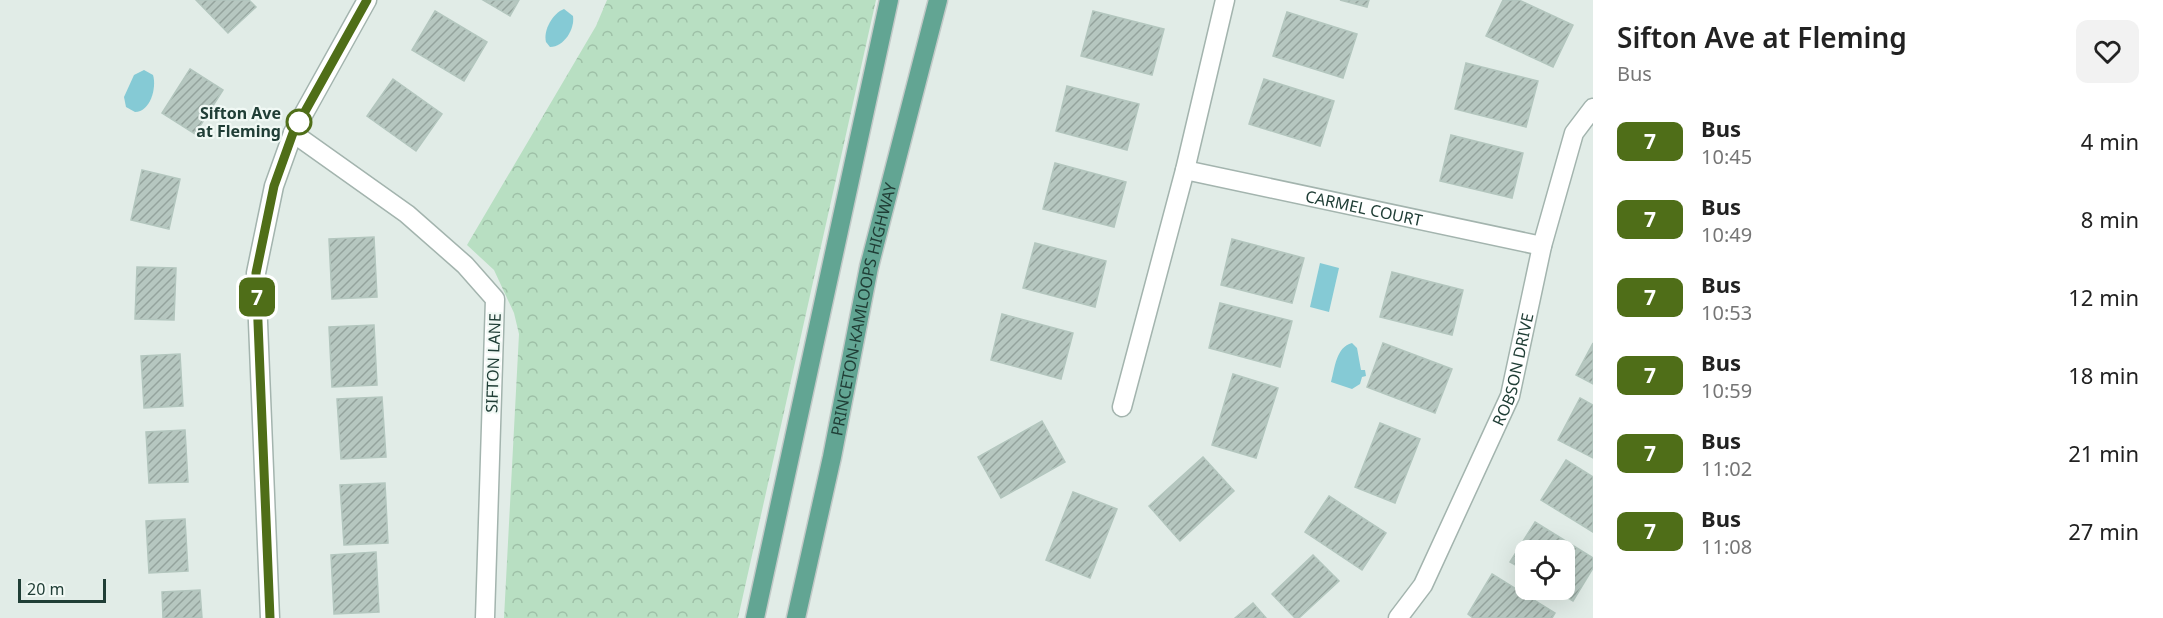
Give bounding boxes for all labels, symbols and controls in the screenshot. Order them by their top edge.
text: Sifton Ave at Fleming [1617,18,1907,56]
button: heart [2076,20,2139,83]
text: Bus [1617,60,1652,87]
place label: Sifton Ave at Fleming [196,102,281,142]
marker: Sifton Ave at Fleming [286,109,312,135]
text: Bus [1701,113,1741,143]
text: 4 min [2081,126,2139,156]
text: 7 [1644,127,1656,155]
text: 10:45 [1701,143,1752,170]
street label: PRINCETON-KAMLOOPS HIGHWAY [825,179,902,438]
street label: CARMEL COURT [1303,185,1425,231]
text: Bus [1701,191,1741,221]
text: 8 min [2081,204,2139,234]
text: 7 [1644,205,1656,233]
text: 10:49 [1701,221,1752,248]
text: Bus [1701,269,1741,299]
line badge: 7 [238,278,276,316]
text: 12 min [2068,282,2139,312]
text: 7 [251,283,263,311]
text: 7 [1644,283,1656,311]
text: 10:53 [1701,299,1752,326]
street label: ROBSON DRIVE [1487,311,1538,429]
street label: SIFTON LANE [480,313,506,413]
text: Bus [1701,347,1741,377]
text: 18 min [2068,360,2139,390]
text: 7 [1644,361,1656,389]
text: 10:59 [1701,377,1752,404]
text: Bus [1701,425,1741,455]
text: 21 min [2068,438,2139,468]
text: 7 [1644,439,1656,467]
text: 11:02 [1701,455,1752,482]
text: Bus [1701,503,1741,533]
text: 27 min [2068,516,2139,546]
text: 7 [1644,517,1656,545]
text: 11:08 [1701,533,1752,560]
map controls [1515,540,1575,600]
button: locate [1515,540,1575,600]
scale bar [18,576,106,604]
text: 20 m [27,578,64,600]

